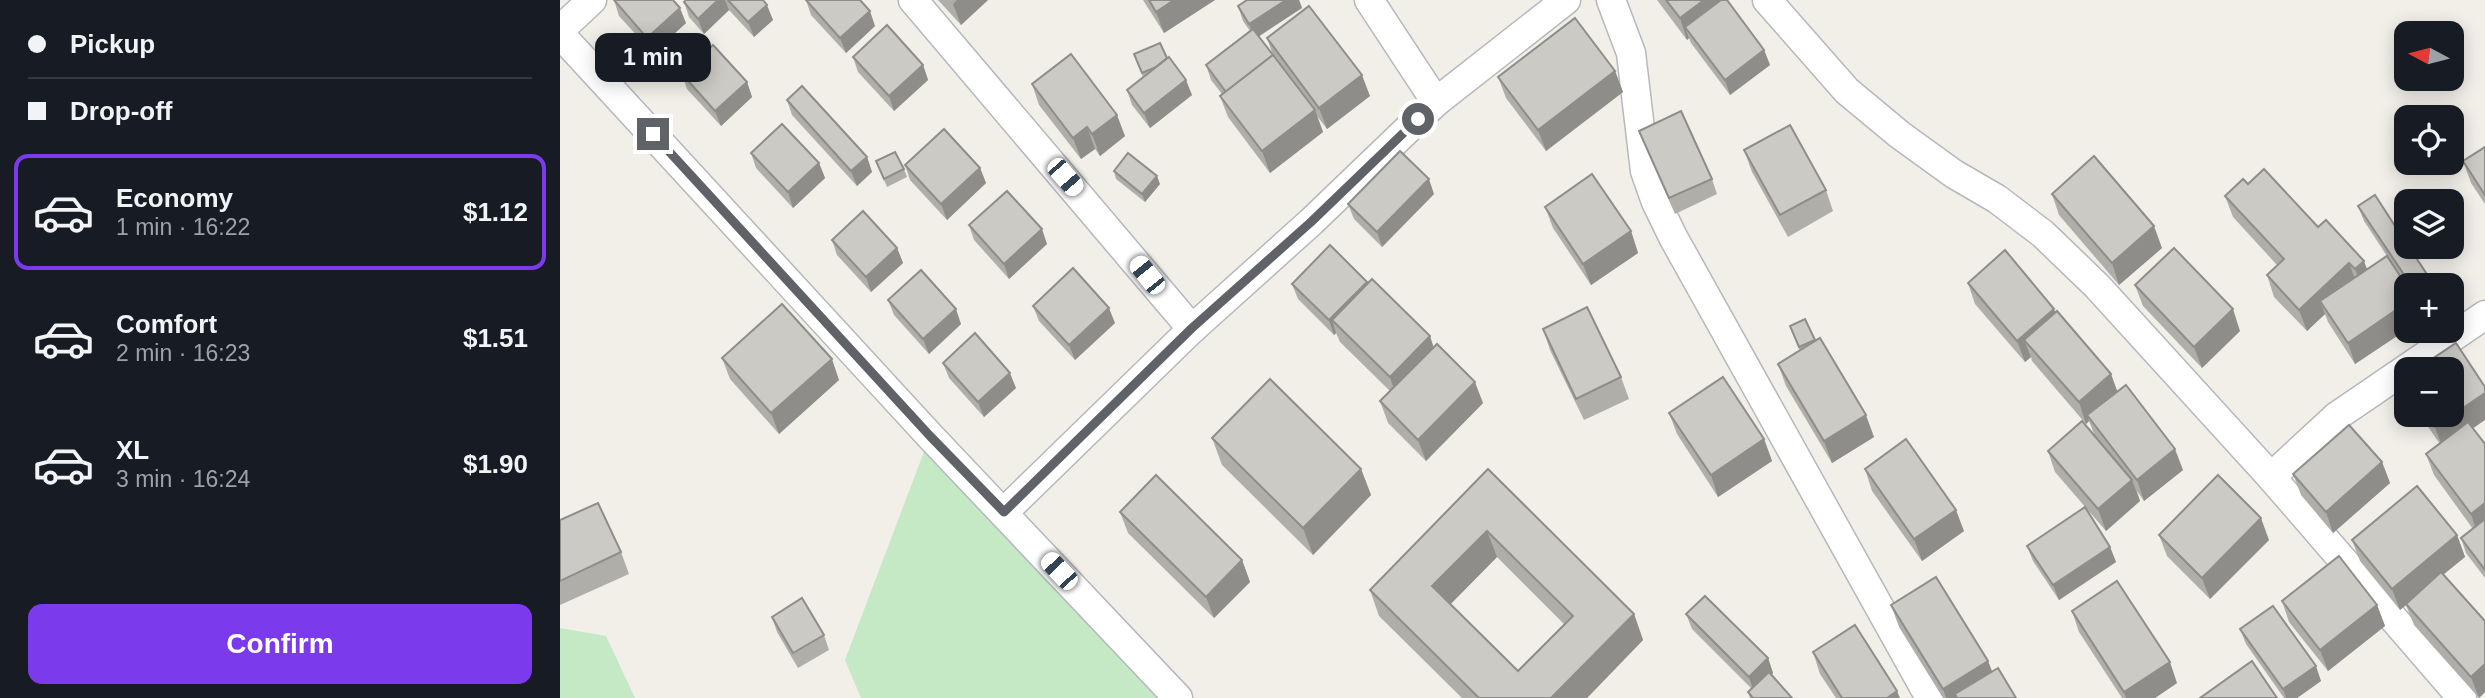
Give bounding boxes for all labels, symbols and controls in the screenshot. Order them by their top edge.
north arrow [2394,21,2464,91]
map controls [2394,21,2464,427]
text: Pickup [70,29,155,59]
callout: 1 min [595,32,711,82]
text: 1 min [623,44,683,70]
text: Drop-off [70,96,173,126]
route start [1402,103,1434,135]
button: locate [2394,105,2464,175]
route end [637,118,669,150]
car [1044,154,1087,200]
icon: car [32,181,95,244]
text: Economy [116,183,233,213]
button: layers [2394,189,2464,259]
text: $1.12 [463,197,528,227]
text: 1 min · 16:22 [116,214,250,240]
car [1126,252,1169,298]
button: + [2394,273,2464,343]
icon: car [32,307,95,370]
text: Comfort [116,309,217,339]
text: $1.51 [463,323,528,353]
text: 2 min · 16:23 [116,340,250,366]
button: − [2394,357,2464,427]
icon: car [32,433,95,496]
text: XL [116,435,149,465]
text: $1.90 [463,449,528,479]
text: 3 min · 16:24 [116,466,250,492]
car [1037,548,1082,594]
button: Confirm [28,604,532,684]

